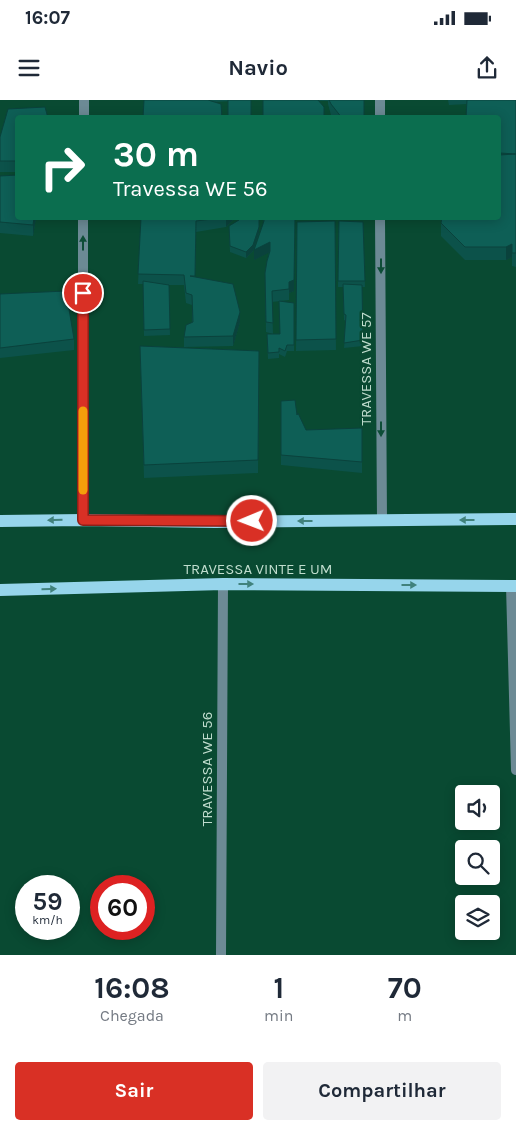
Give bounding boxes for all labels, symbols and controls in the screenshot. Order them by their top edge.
text: 16:07 [25,7,70,29]
icon: menu [15,54,43,82]
icon: share [473,54,501,82]
text: Navio [228,55,288,81]
text: 30 m [113,134,199,175]
icon: right [30,135,95,200]
text: Travessa WE 56 [113,176,268,202]
one-way arrow [79,235,87,251]
one-way arrow [377,258,385,274]
pin [62,272,104,314]
icon: arrive [69,279,97,307]
street label: TRAVESSA WE 57 [357,313,375,426]
one-way arrow [377,421,385,437]
position arrow [225,494,277,546]
one-way arrow [47,516,63,524]
one-way arrow [459,516,475,524]
one-way arrow [297,517,313,525]
street label: TRAVESSA VINTE E UM [184,560,332,578]
one-way arrow [238,580,254,588]
one-way arrow [401,581,417,589]
one-way arrow [41,584,57,592]
street label: TRAVESSA WE 56 [198,712,216,826]
map controls [455,785,500,940]
button: sound [455,785,500,830]
button: search [455,840,500,885]
speed limit sign: 60 [90,875,155,940]
text: 59 [33,887,62,916]
button: layers [455,895,500,940]
text: km/h [32,913,63,927]
text: 16:08 [94,970,170,1006]
text: 1 [273,970,284,1006]
text: 70 [388,970,422,1006]
text: Chegada [100,1006,164,1025]
text: min [264,1006,293,1025]
text: m [397,1006,412,1025]
button: Sair [15,1062,253,1120]
button: Compartilhar [263,1062,501,1120]

